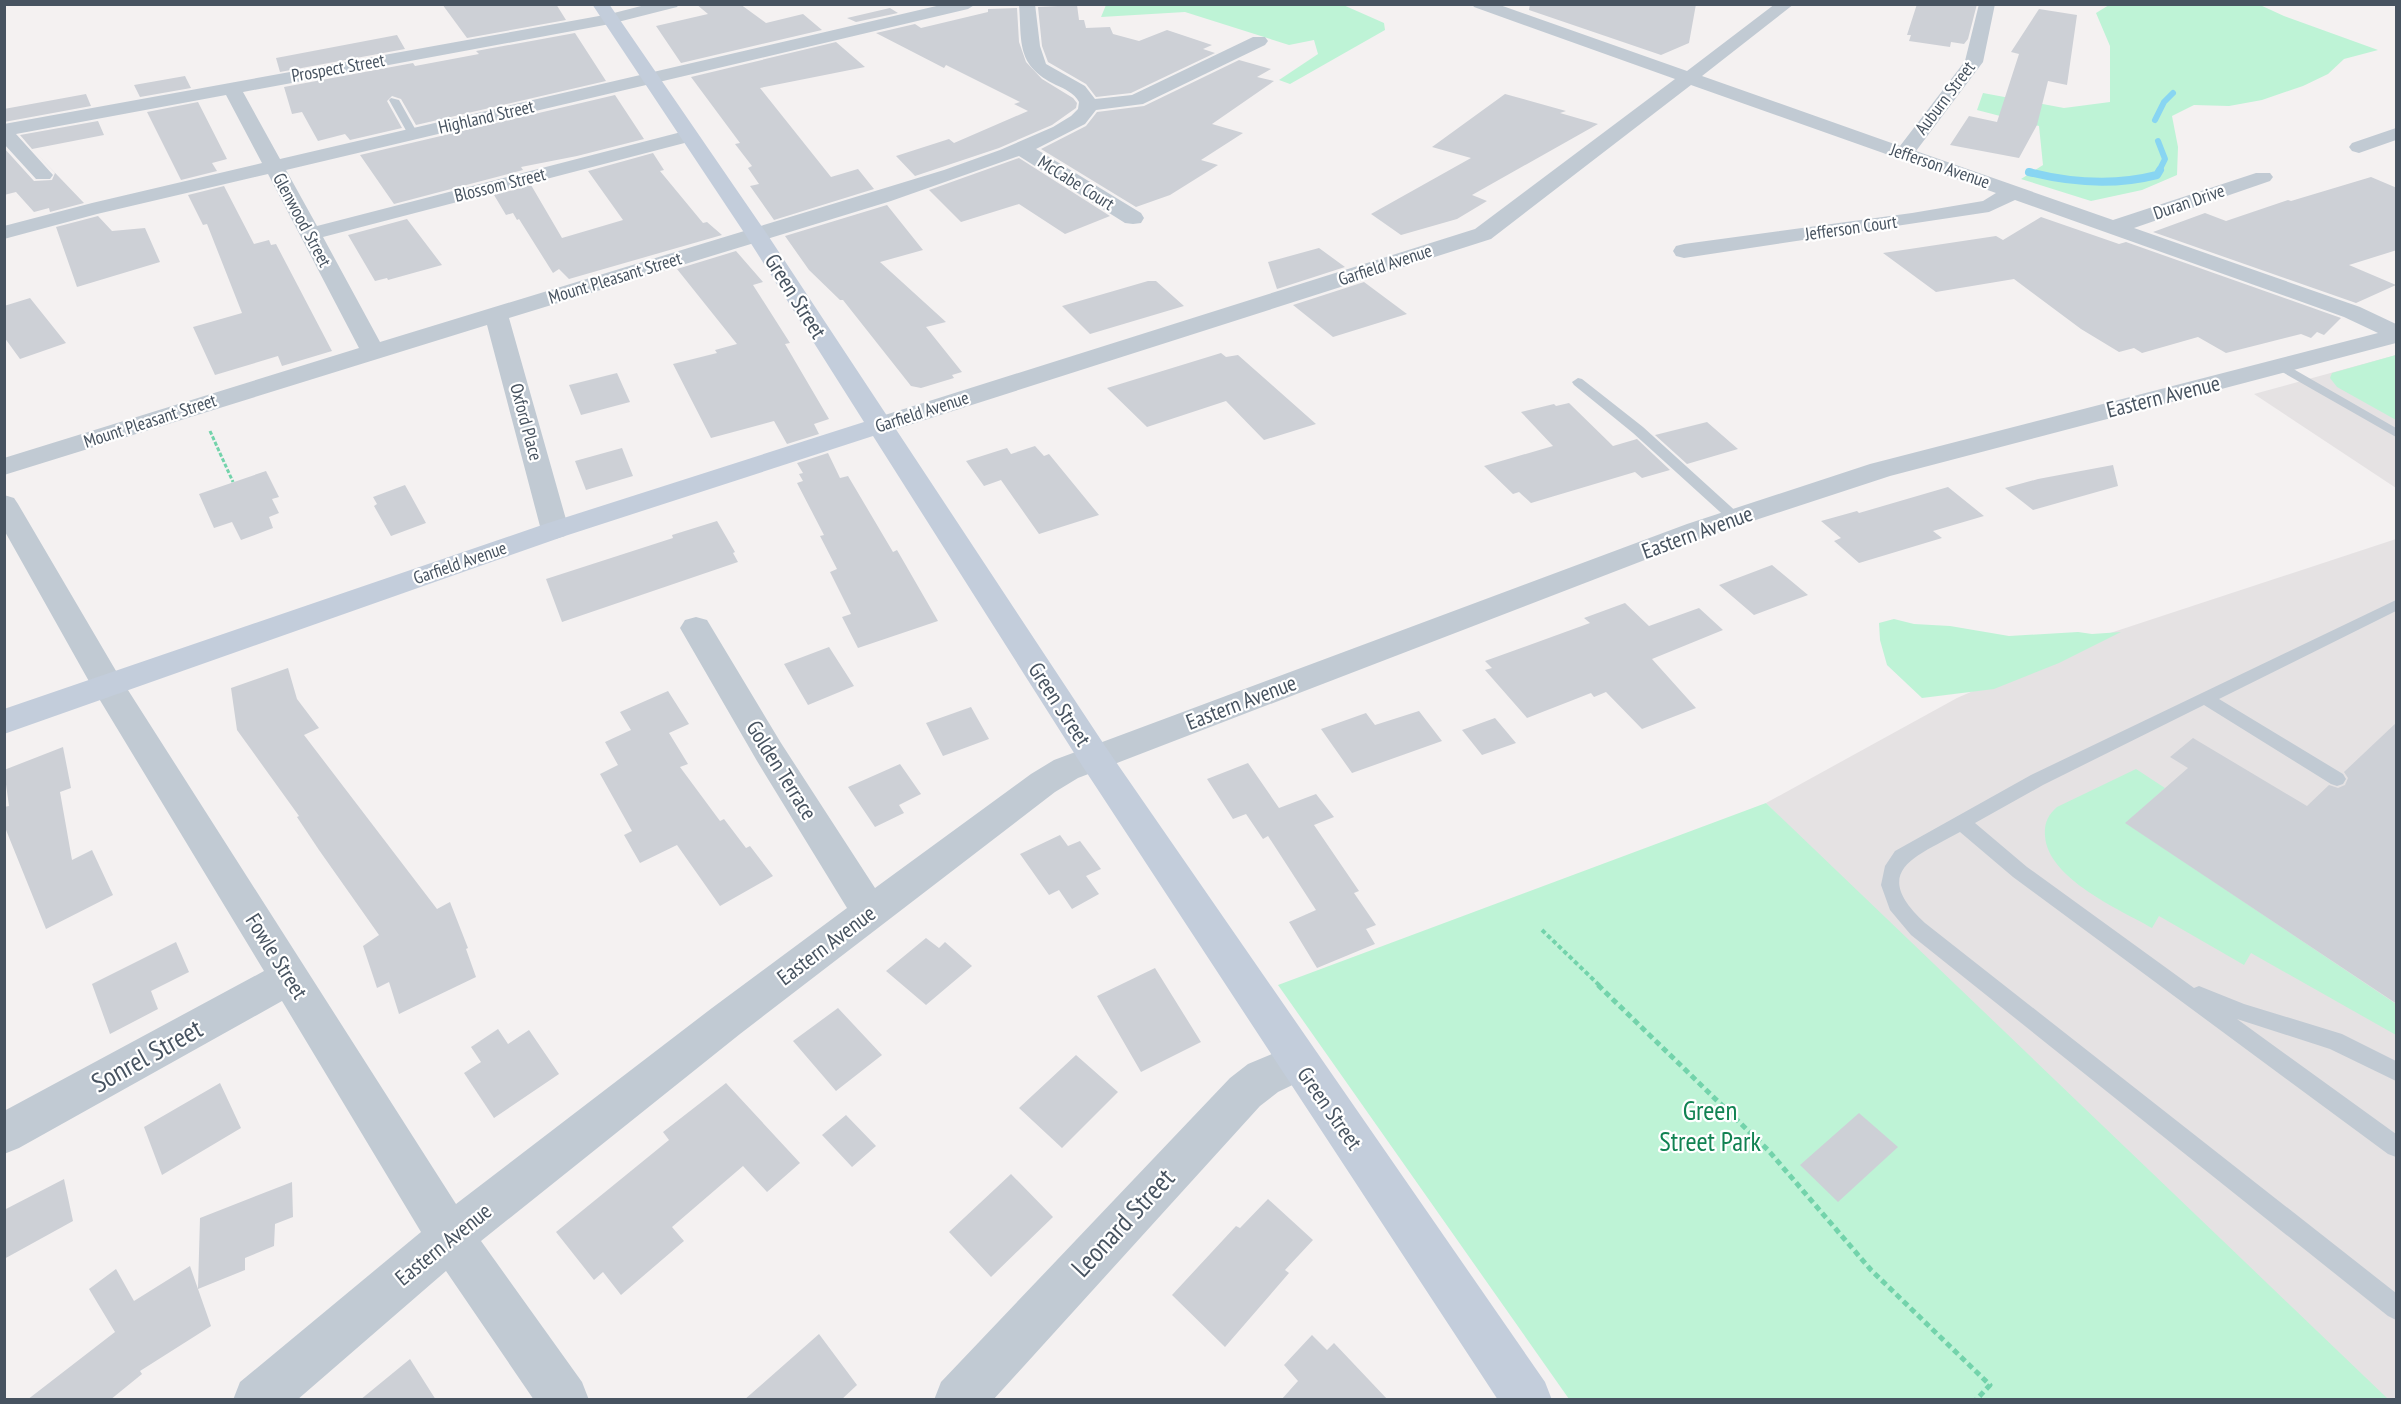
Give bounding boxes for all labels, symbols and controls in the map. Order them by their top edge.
street label: Prospect Street [290,48,386,87]
street label: Auburn Street [1910,56,1980,139]
street label: Highland Street [436,94,536,139]
street label: Jefferson Avenue [1886,137,1993,193]
street label: McCabe Court [1034,150,1119,215]
street label: Blossom Street [452,162,548,207]
street label: Glenwood Street [268,169,337,271]
street label: Duran Drive [2150,179,2227,224]
street label: Jefferson Court [1803,210,1898,245]
street label: Garfield Avenue [1335,239,1435,290]
street label: Mount Pleasant Street [546,246,684,309]
street label: Green Street [759,248,833,344]
street label: Eastern Avenue [2103,368,2223,424]
street label: Oxford Place [505,381,548,463]
street label: Garfield Avenue [872,386,972,437]
street label: Mount Pleasant Street [81,388,219,453]
street label: Eastern Avenue [1638,499,1756,565]
street label: Garfield Avenue [410,536,510,589]
street label: Green Street [1022,657,1098,751]
street label: Eastern Avenue [1182,668,1300,736]
street label: Golden Terrace [740,715,824,825]
street label: Eastern Avenue [771,899,881,991]
street label: Fowle Street [240,908,314,1004]
street label: Sonrel Street [85,1011,208,1099]
street label: Green Street [1291,1061,1369,1155]
park label: Green Street Park [1659,1093,1761,1158]
street label: Leonard Street [1063,1161,1181,1284]
street label: Eastern Avenue [389,1197,497,1291]

